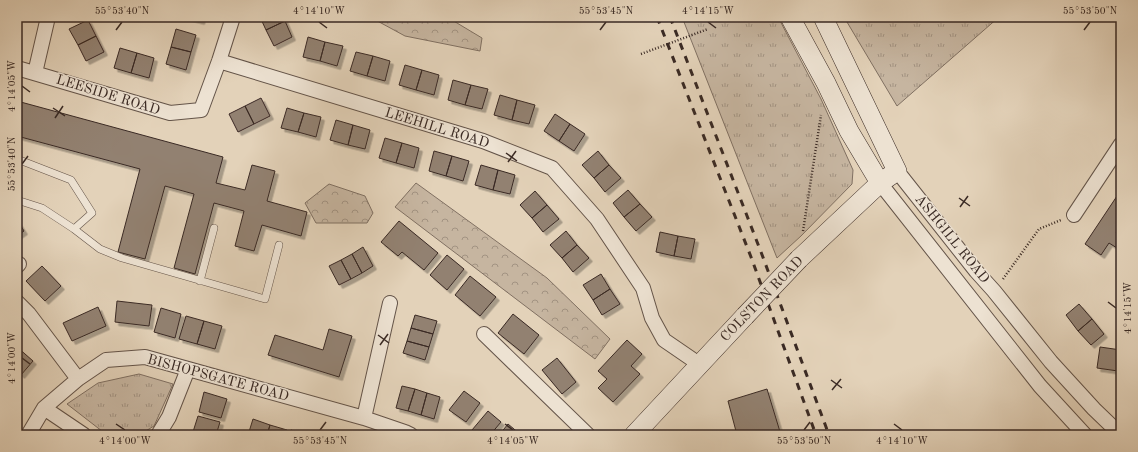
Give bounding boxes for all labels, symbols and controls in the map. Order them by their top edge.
text: 55°53'40"N [95,6,150,16]
text: 4°14'10"W [293,6,345,16]
text: 55°53'45"N [579,6,634,16]
text: 4°14'15"W [682,6,734,16]
text: 55°53'50"N [1063,6,1118,16]
text: 4°14'05"W [7,60,17,112]
street label: LEESIDE ROAD [54,73,162,118]
street label: LEEHILL ROAD [383,105,491,151]
text: 55°53'40"N [7,136,17,191]
street label: ASHGILL ROAD [912,192,992,286]
street label: COLSTON ROAD [718,254,806,344]
text: 4°14'15"W [1123,282,1133,334]
text: 4°14'00"W [7,332,17,384]
street label: BISHOPSGATE ROAD [146,352,290,404]
text: 4°14'00"W [99,436,151,446]
text: 55°53'45"N [293,436,348,446]
text: 4°14'05"W [487,436,539,446]
text: 55°53'50"N [777,436,832,446]
text: 4°14'10"W [876,436,928,446]

